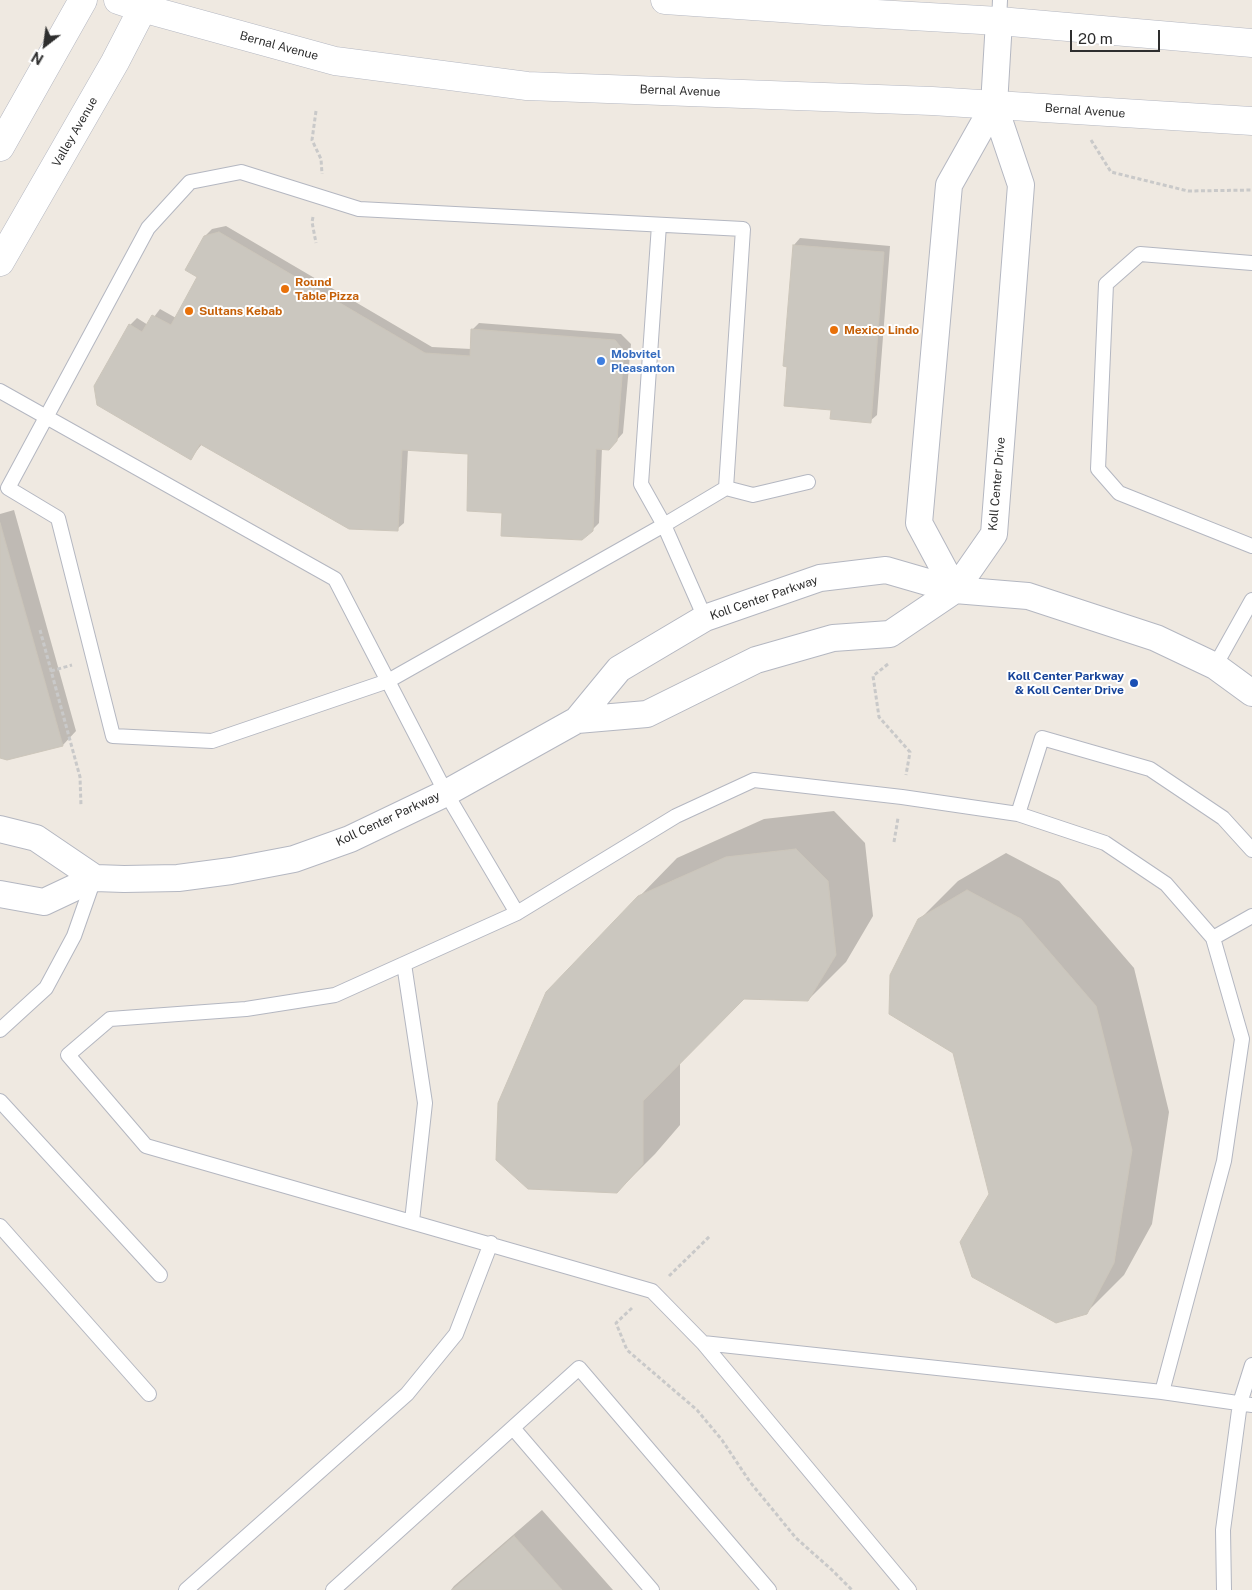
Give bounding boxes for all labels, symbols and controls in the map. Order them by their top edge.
north arrow [20,20,70,70]
scale bar [1072,20,1162,52]
street label: Bernal Avenue [238,29,320,63]
text: 20 m [1078,30,1113,47]
text: N [29,48,46,68]
street label: Bernal Avenue [639,82,721,100]
street label: Valley Avenue [49,95,101,169]
street label: Bernal Avenue [1044,101,1126,121]
place label: Round Table Pizza [295,275,359,303]
marker: Round Table Pizza [279,283,291,295]
place label: Sultans Kebab [199,304,282,318]
marker: Sultans Kebab [183,305,195,317]
place label: Mexico Lindo [844,323,919,337]
marker: Mexico Lindo [828,324,840,336]
place label: Mobvitel Pleasanton [611,347,675,375]
marker: Mobvitel Pleasanton [595,355,607,367]
street label: Koll Center Drive [986,437,1008,531]
street label: Koll Center Parkway [708,573,820,623]
place label: Koll Center Parkway & Koll Center Drive [1008,669,1124,697]
marker: Koll Center Parkway & Koll Center Drive [1128,677,1140,689]
street label: Koll Center Parkway [334,789,442,849]

